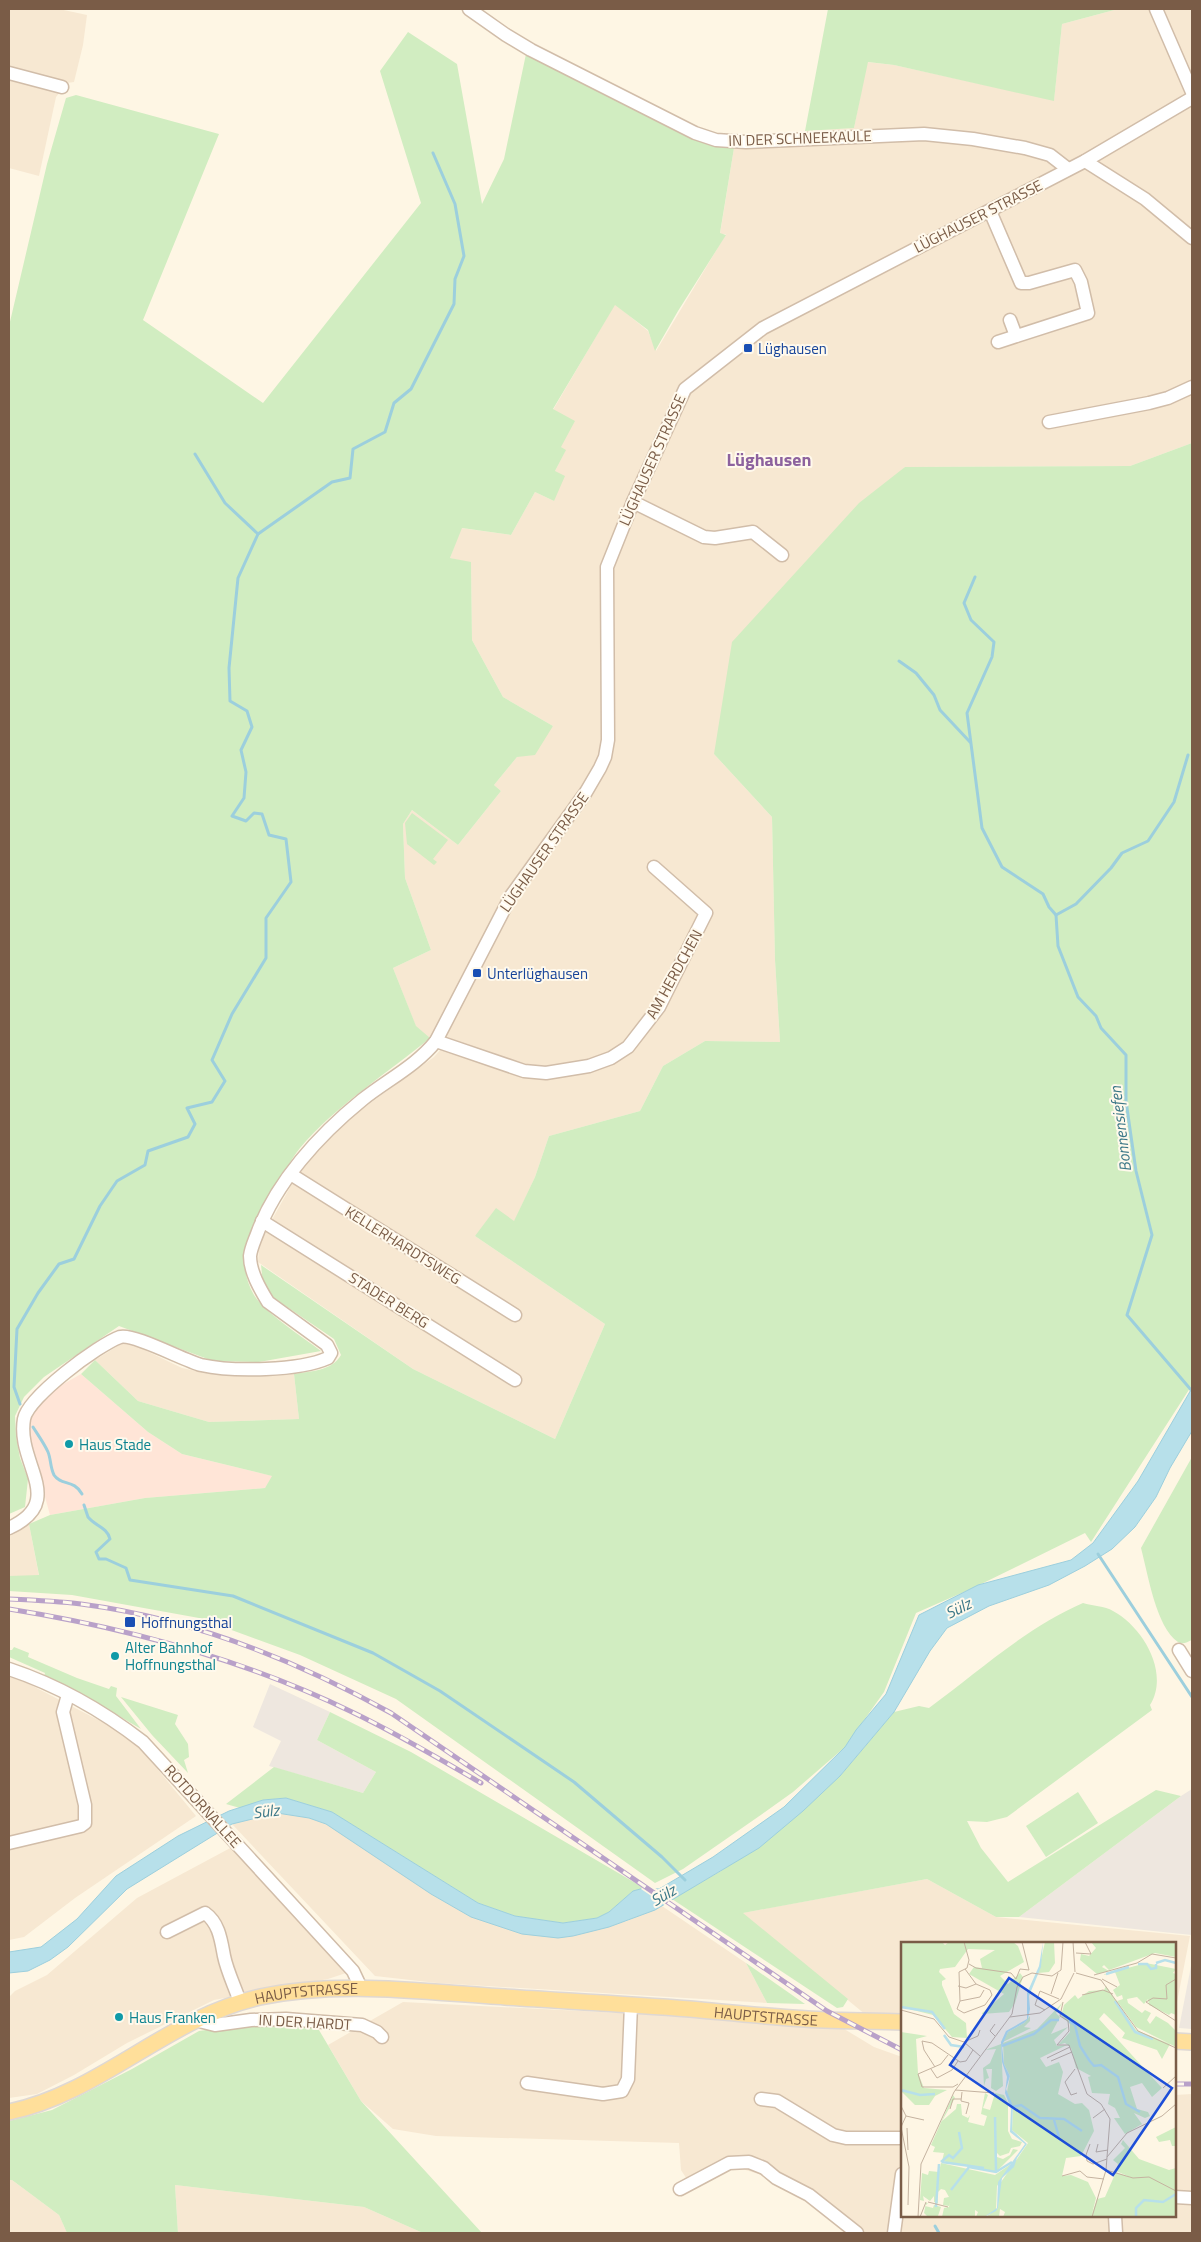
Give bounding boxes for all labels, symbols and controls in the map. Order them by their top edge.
street label: IN DER SCHNEEKAULE [728,124,872,152]
street label: LÜGHAUSER STRASSE [910,174,1046,258]
place label: Lüghausen [758,337,827,360]
marker: Lüghausen [742,342,754,354]
street label: LÜGHAUSER STRASSE [613,390,691,530]
district label: Lüghausen [727,446,811,473]
street label: LÜGHAUSER STRASSE [494,787,594,917]
street label: AM HERDCHEN [640,925,708,1023]
place label: Unterlüghausen [487,962,588,985]
marker: Unterlüghausen [471,967,483,979]
water label: Bonnensiefen [1103,1084,1137,1173]
street label: KELLERHARDTSWEG [340,1200,466,1290]
street label: STADER BERG [344,1266,434,1334]
place label: Haus Stade [79,1433,151,1456]
marker: Haus Stade [63,1438,75,1450]
water label: Sülz [941,1591,976,1625]
place label: Hoffnungsthal [141,1611,232,1634]
marker: Hoffnungsthal [123,1615,137,1629]
place label: Alter Bahnhof Hoffnungsthal [125,1636,216,1676]
marker: Alter Bahnhof Hoffnungsthal [109,1650,121,1662]
street label: ROTDORNALLEE [159,1759,247,1853]
water label: Sülz [252,1797,282,1825]
water label: Sülz [646,1877,681,1912]
inset map [901,1942,1176,2217]
street label: HAUPTSTRASSE [252,1977,358,2009]
street label: HAUPTSTRASSE [713,2000,819,2031]
place label: Haus Franken [129,2006,216,2029]
street label: IN DER HARDT [258,2008,352,2036]
marker: Haus Franken [113,2011,125,2023]

